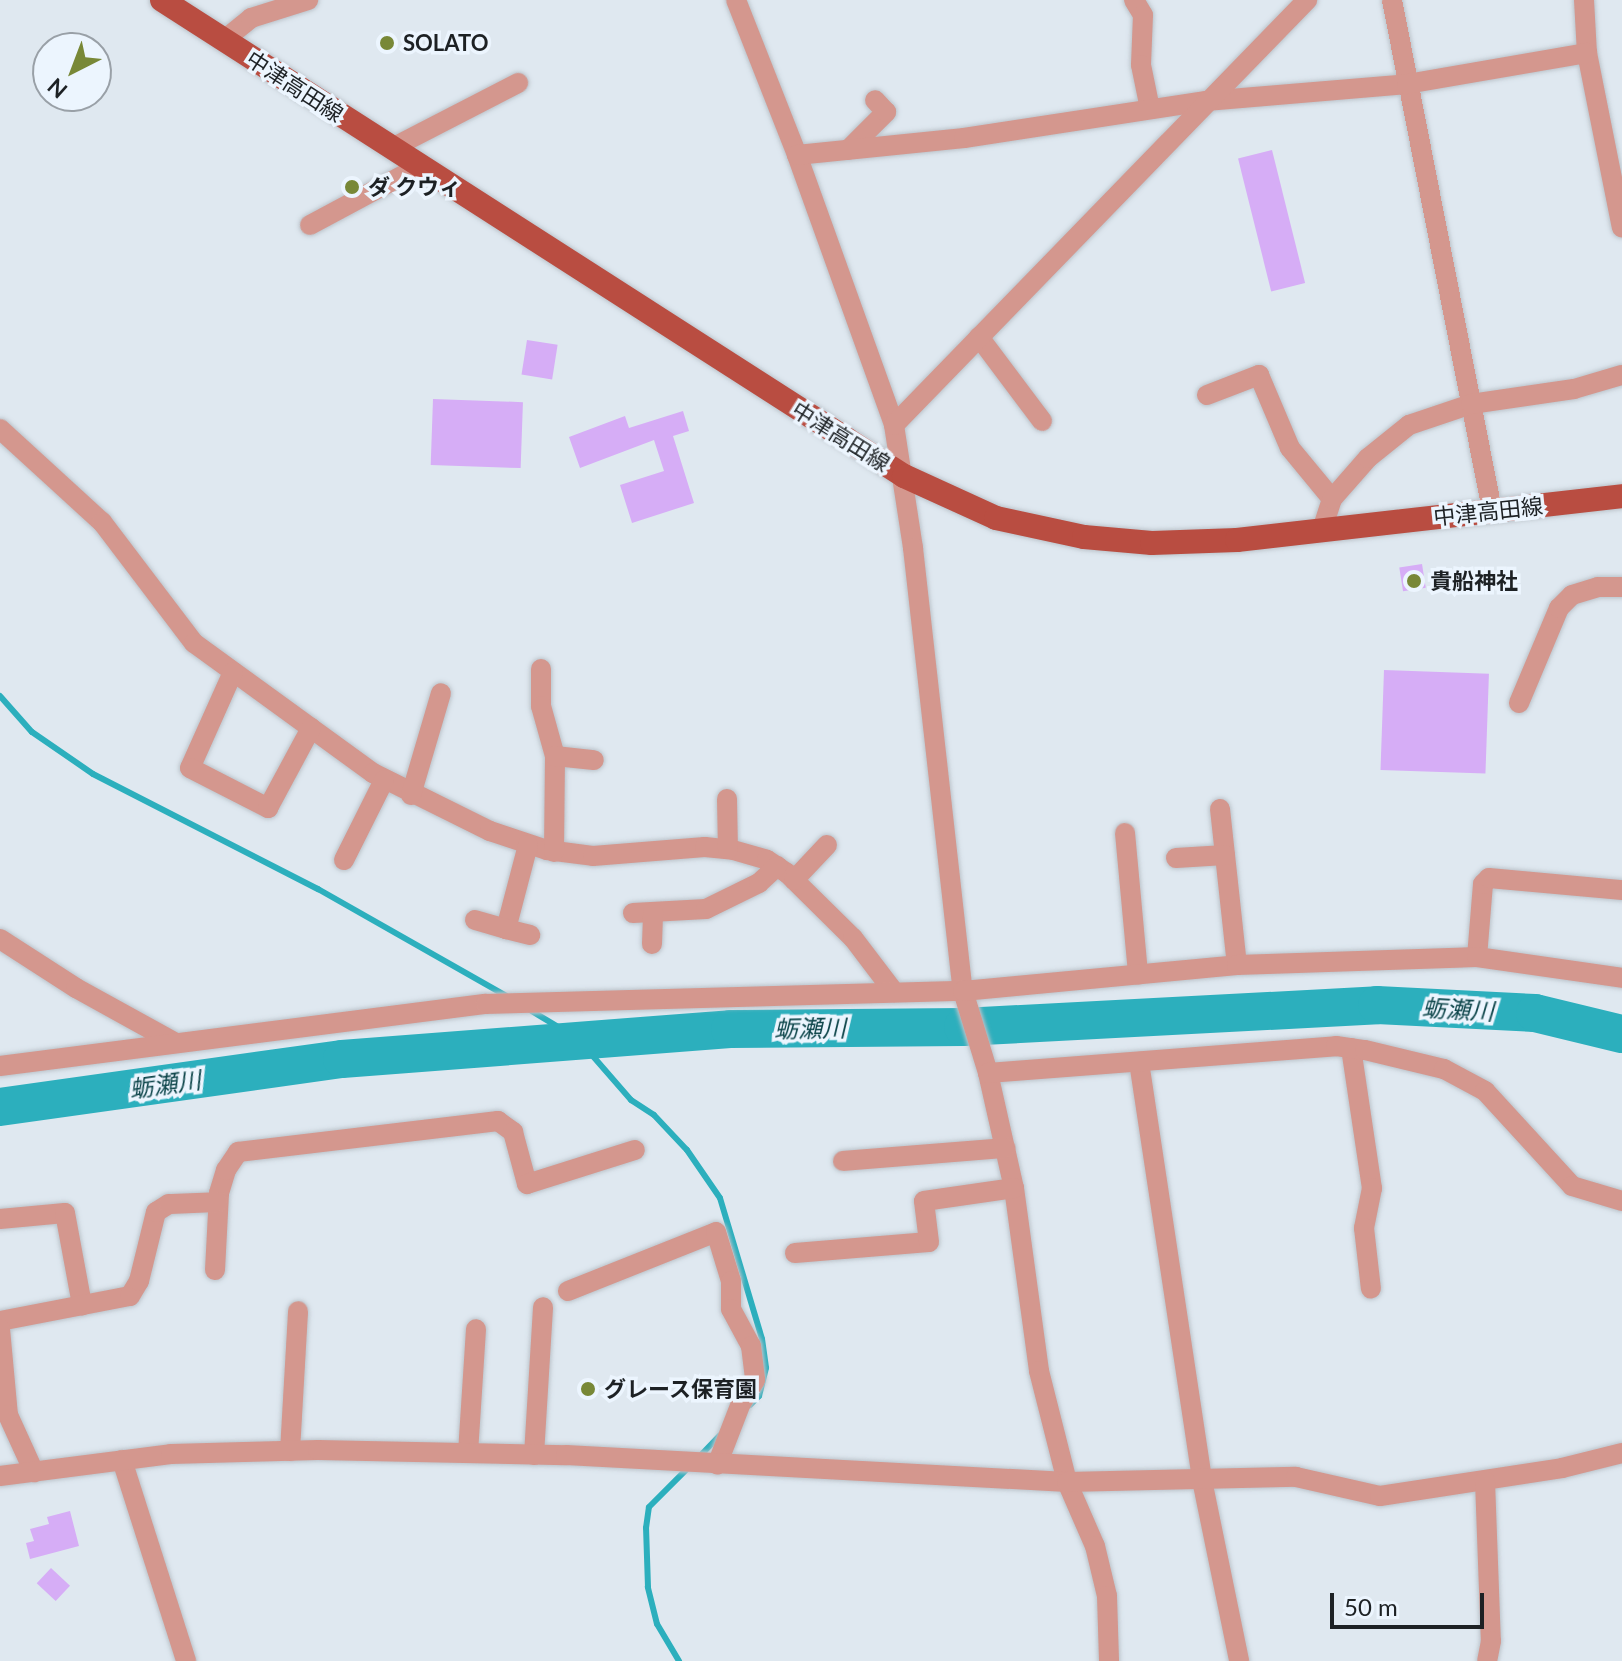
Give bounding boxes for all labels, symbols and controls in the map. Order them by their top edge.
place label: SOLATO [403,30,488,56]
north arrow [32,32,112,112]
marker: SOLATO [378,34,396,52]
street label: 中津高田線 [242,45,348,127]
text: N [42,73,72,104]
place label: ダ クウィ [368,174,461,200]
marker: ダ クウィ [343,178,361,196]
street label: 中津高田線 [787,396,895,476]
street label: 中津高田線 [1432,492,1544,530]
place label: 貴船神社 [1430,568,1518,594]
marker: 貴船神社 [1405,572,1423,590]
water label: 蛎瀬川 [1421,993,1495,1025]
water label: 蛎瀬川 [774,1013,846,1043]
water label: 蛎瀬川 [127,1065,203,1103]
place label: グレース保育園 [604,1376,758,1402]
marker: グレース保育園 [579,1380,597,1398]
scale bar [1334,1577,1488,1627]
text: 50 m [1344,1592,1398,1621]

